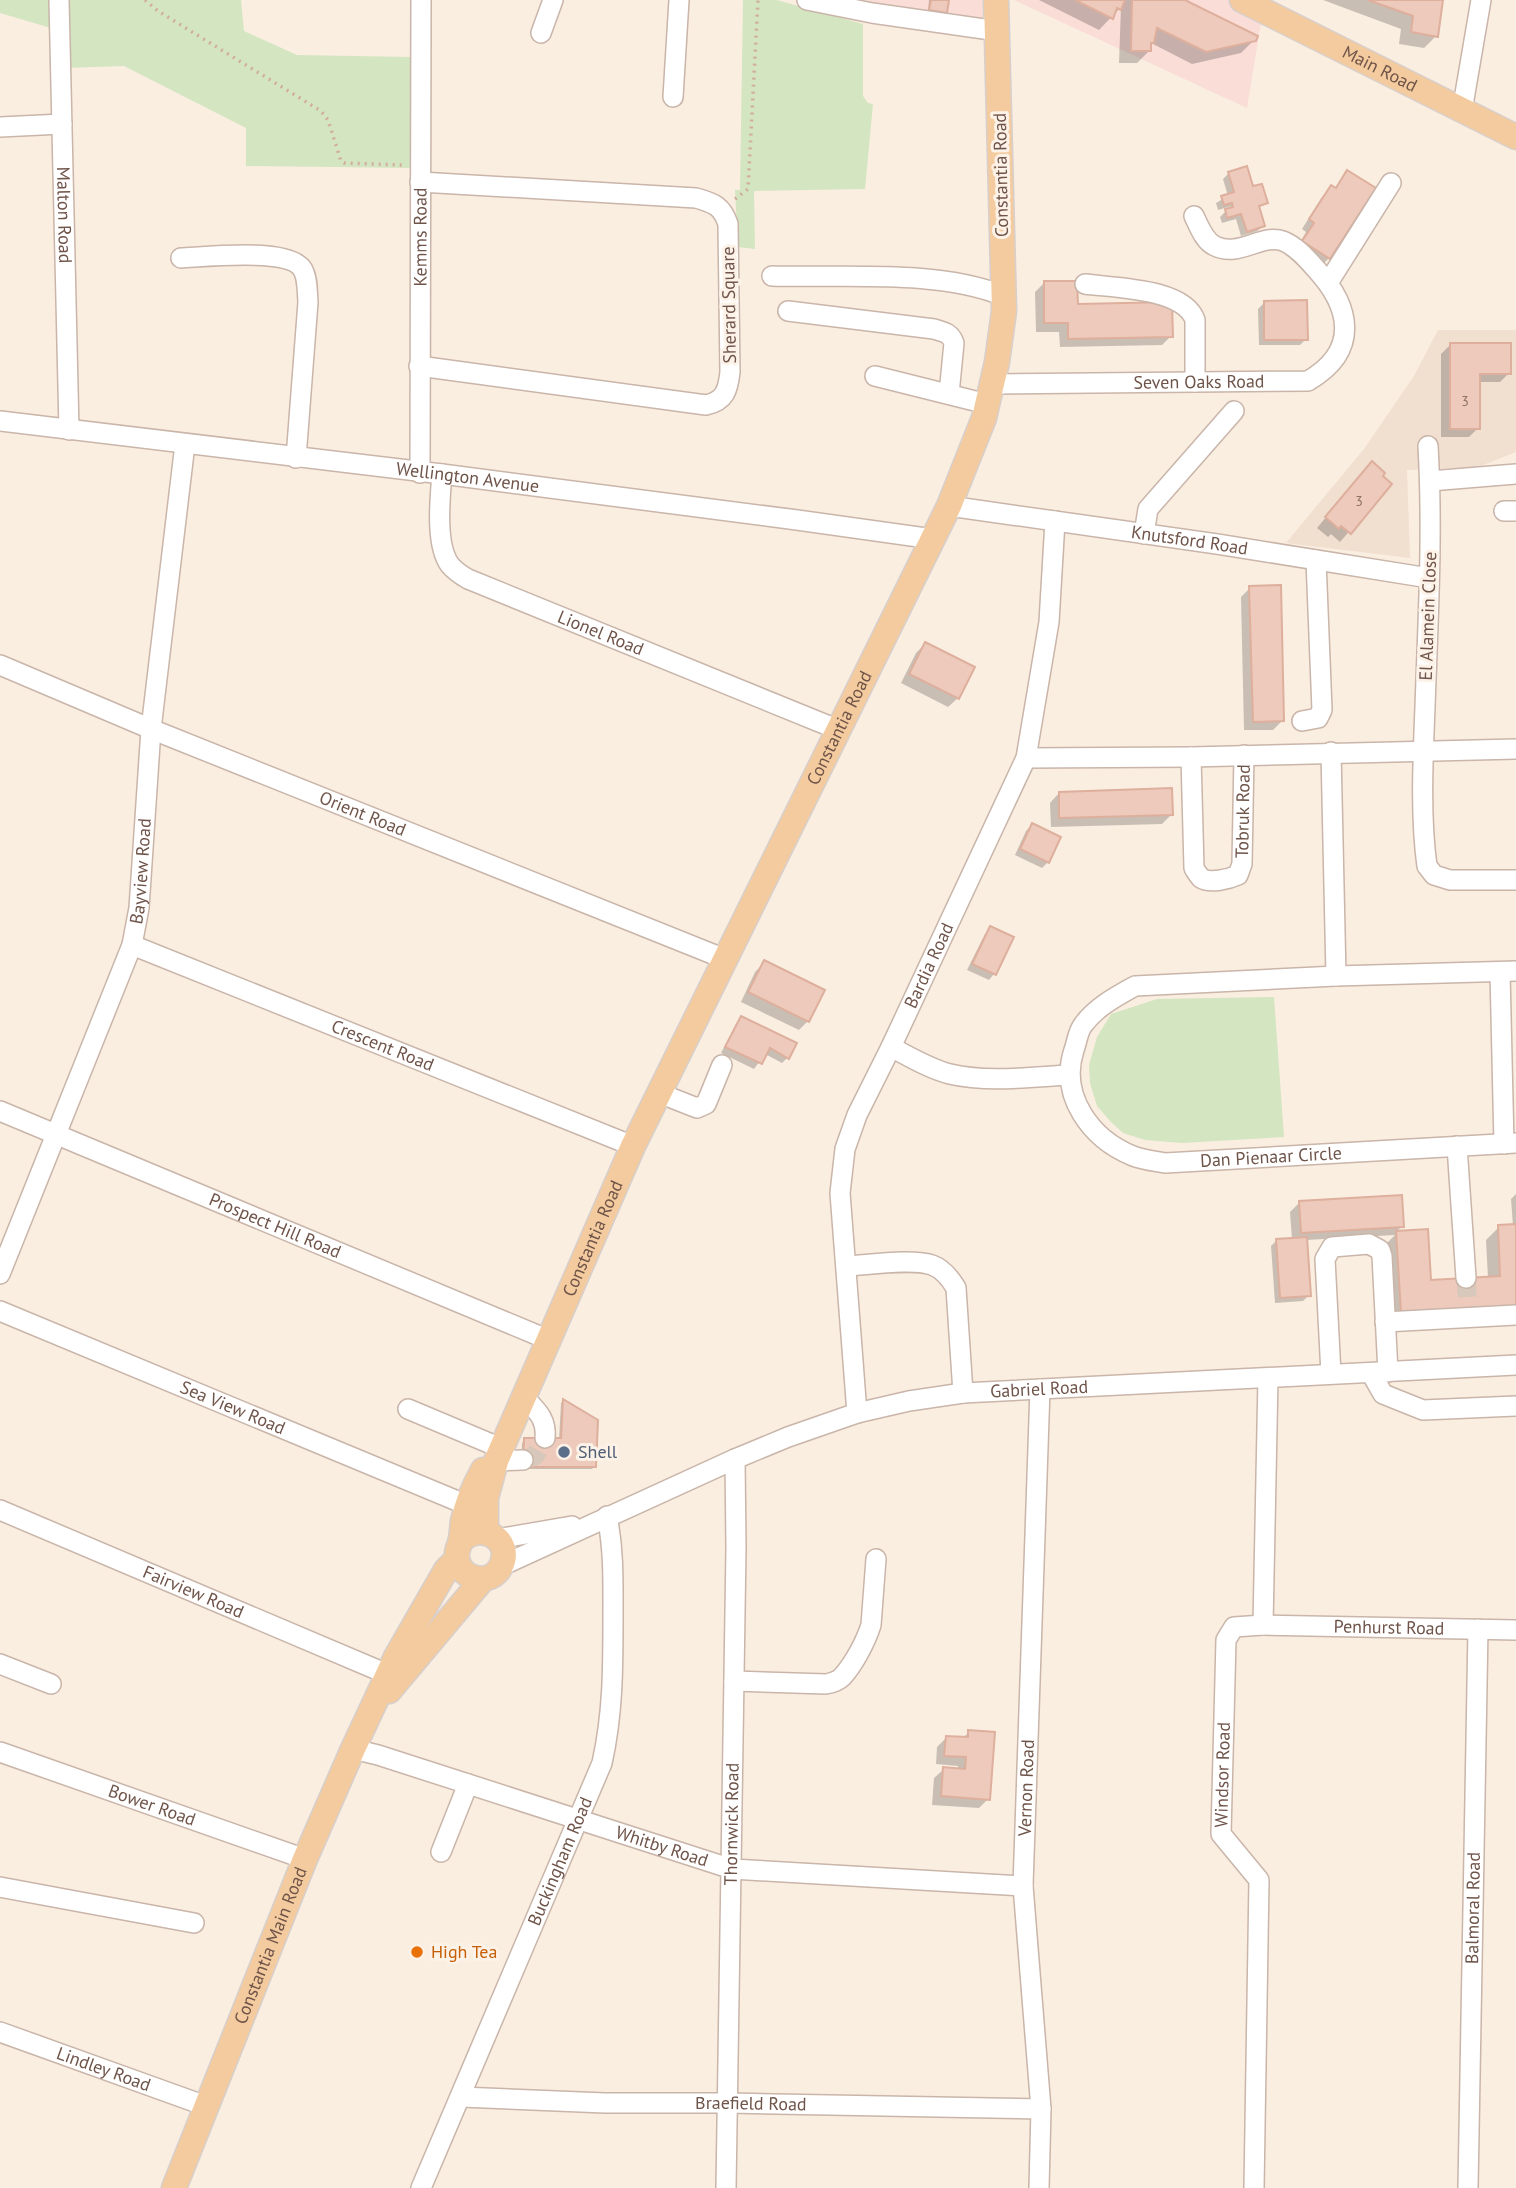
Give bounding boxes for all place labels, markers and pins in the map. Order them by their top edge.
place label: Shell [578,1440,618,1463]
marker: Shell [556,1444,572,1460]
place label: High Tea [431,1940,497,1963]
marker: High Tea [409,1944,425,1960]

